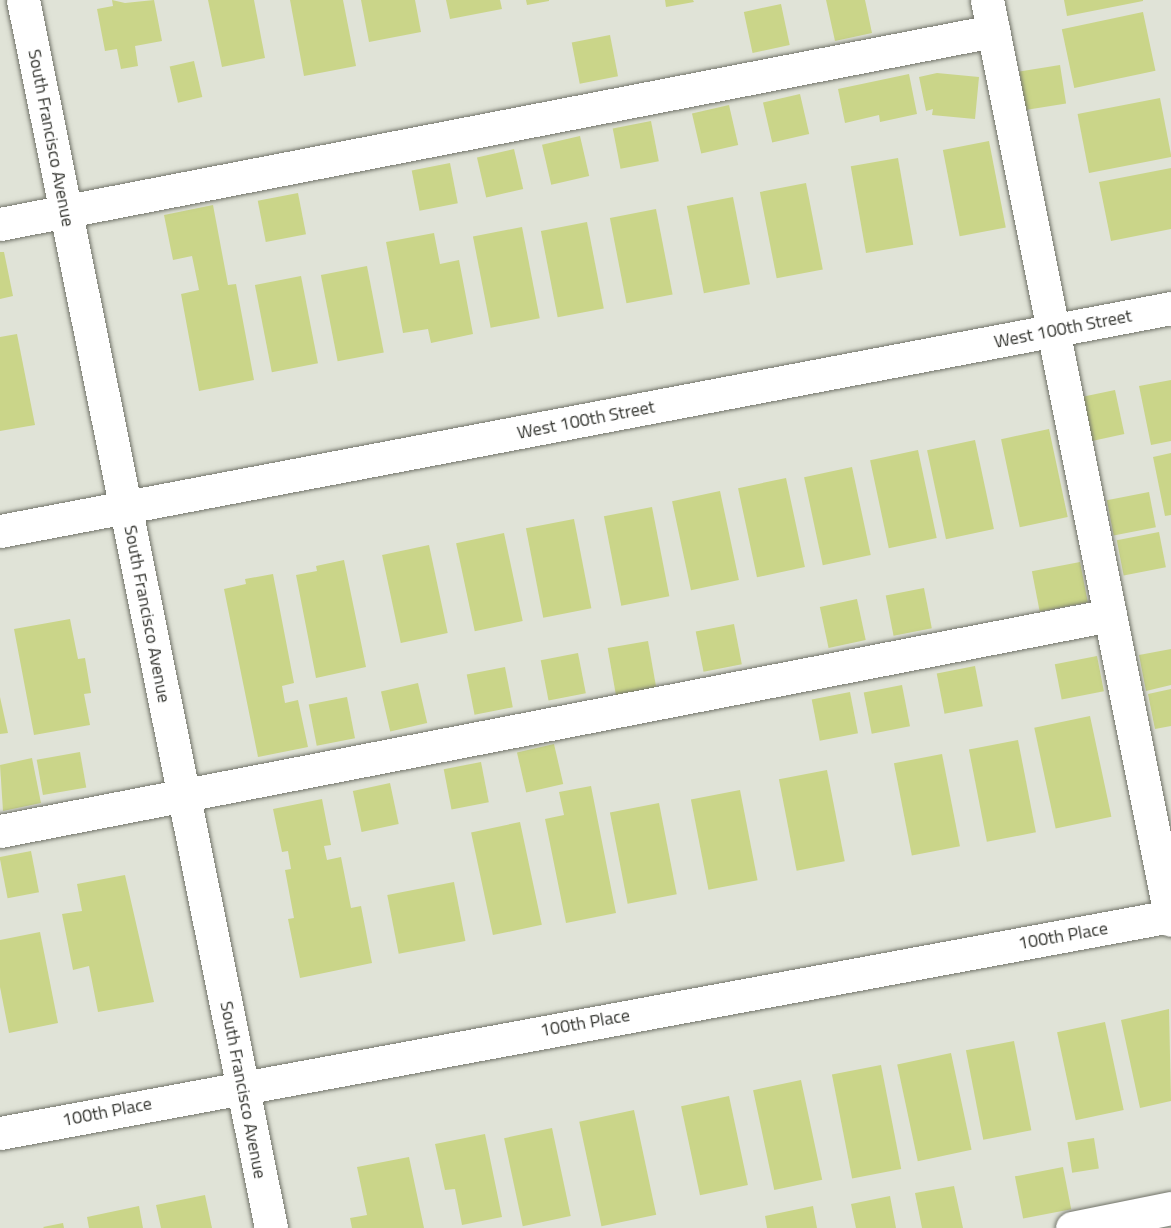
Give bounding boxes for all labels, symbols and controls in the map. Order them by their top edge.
street label: South Francisco Avenue [23,47,79,229]
street label: West 100th Street [992,305,1134,353]
street label: West 100th Street [515,396,657,444]
street label: South Francisco Avenue [119,523,175,705]
street label: 100th Place [1016,917,1110,955]
street label: South Francisco Avenue [215,999,271,1181]
street label: 100th Place [538,1004,632,1042]
street label: 100th Place [60,1093,154,1131]

